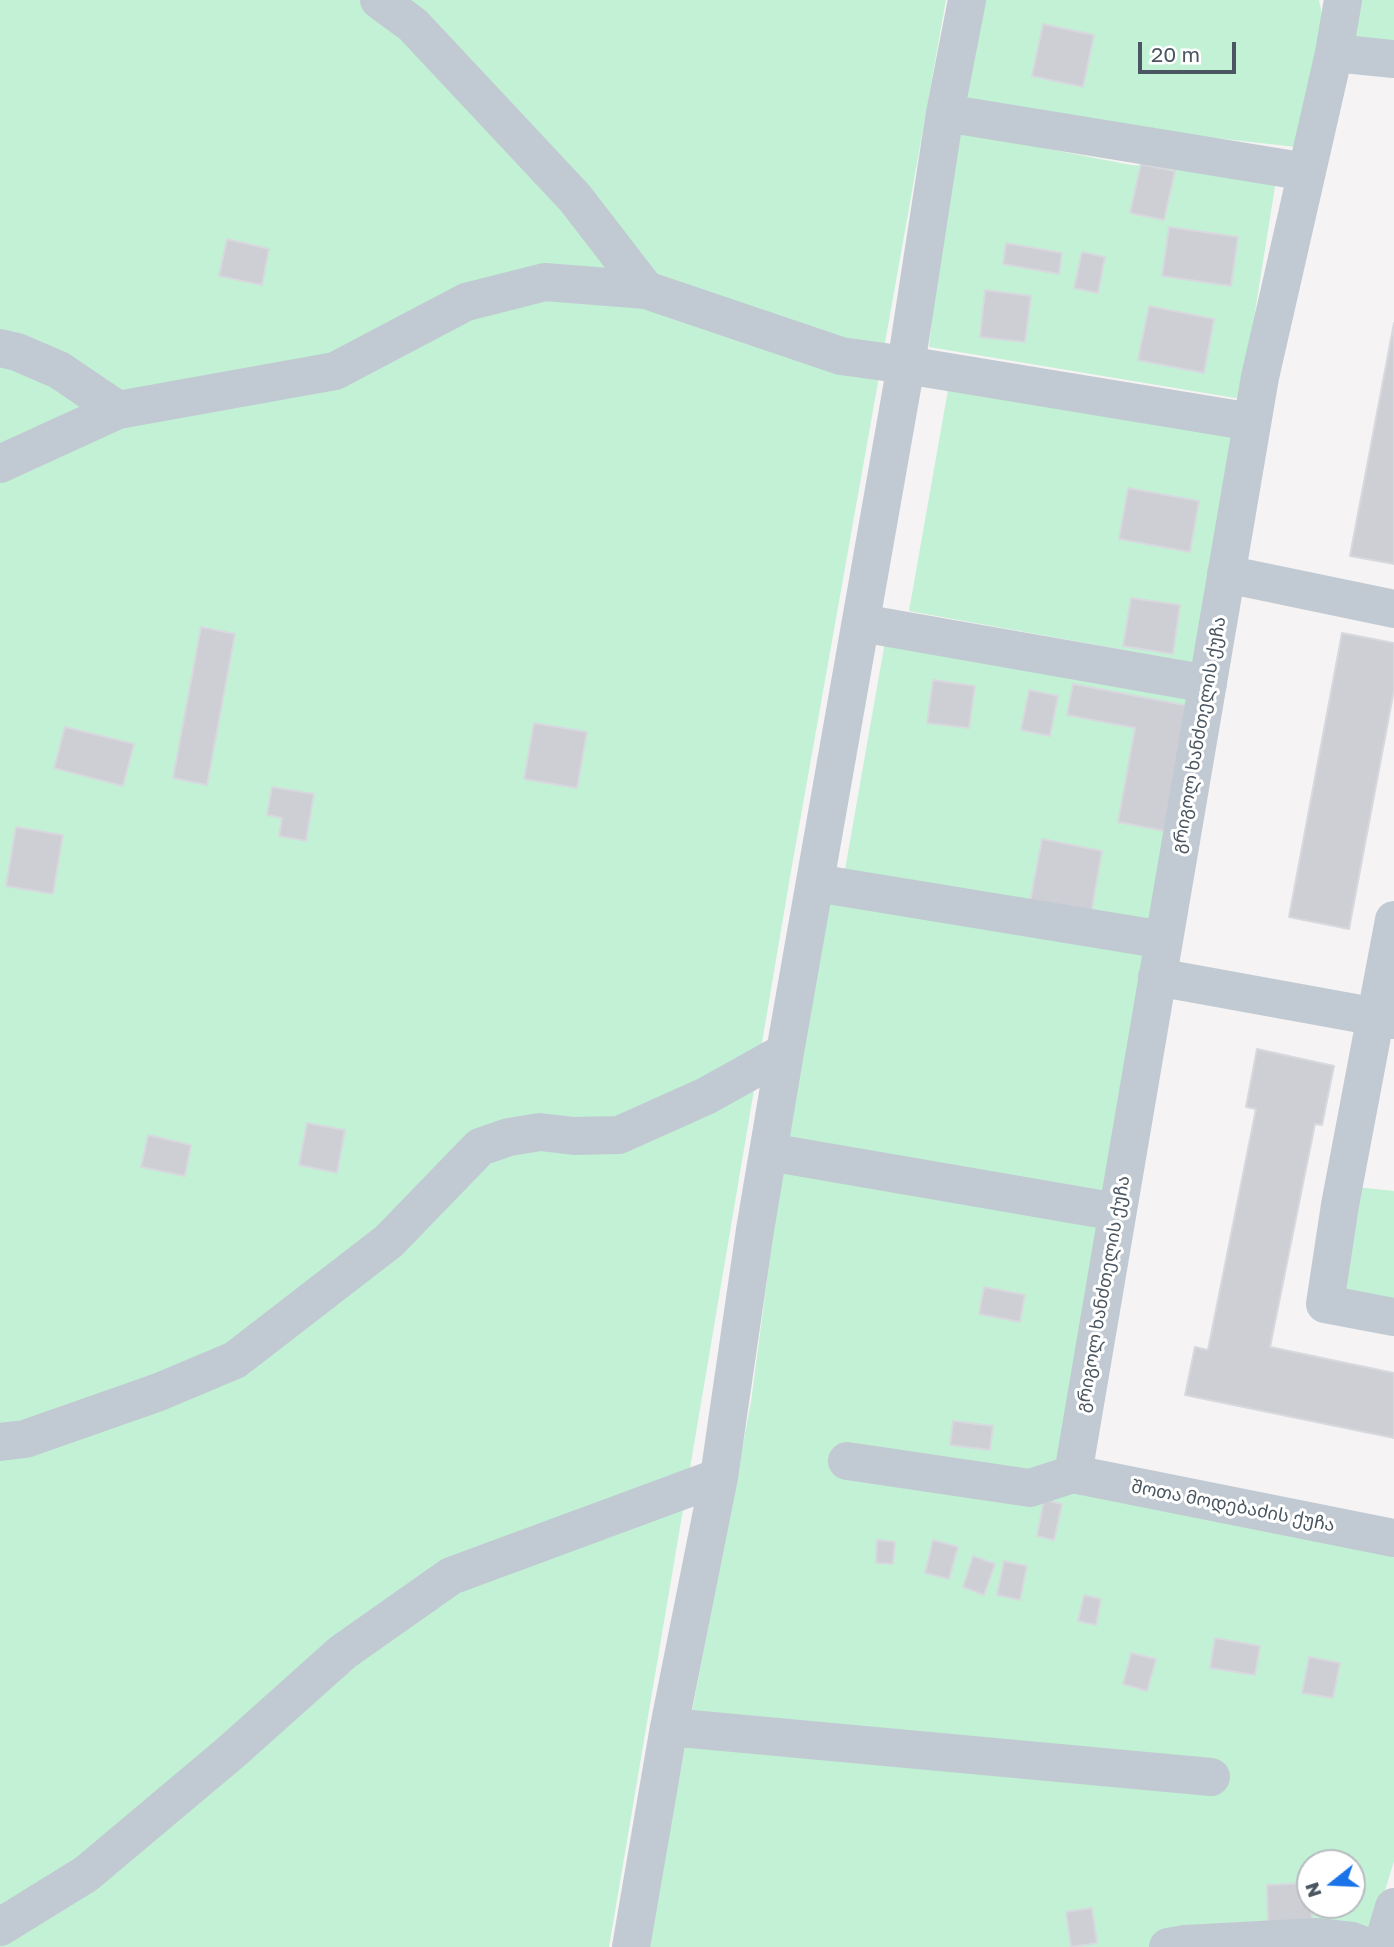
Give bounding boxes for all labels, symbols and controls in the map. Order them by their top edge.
scale bar [1142,28,1240,72]
text: 20 m [1151,41,1200,67]
street label: გრიგოლ ხანძთელის ქუჩა [1168,615,1230,855]
street label: გრიგოლ ხანძთელის ქუჩა [1072,1174,1134,1414]
street label: შოთა მოდებაძის ქუჩა [1129,1476,1337,1536]
north arrow [1296,1849,1366,1919]
text: N [1299,1880,1326,1900]

